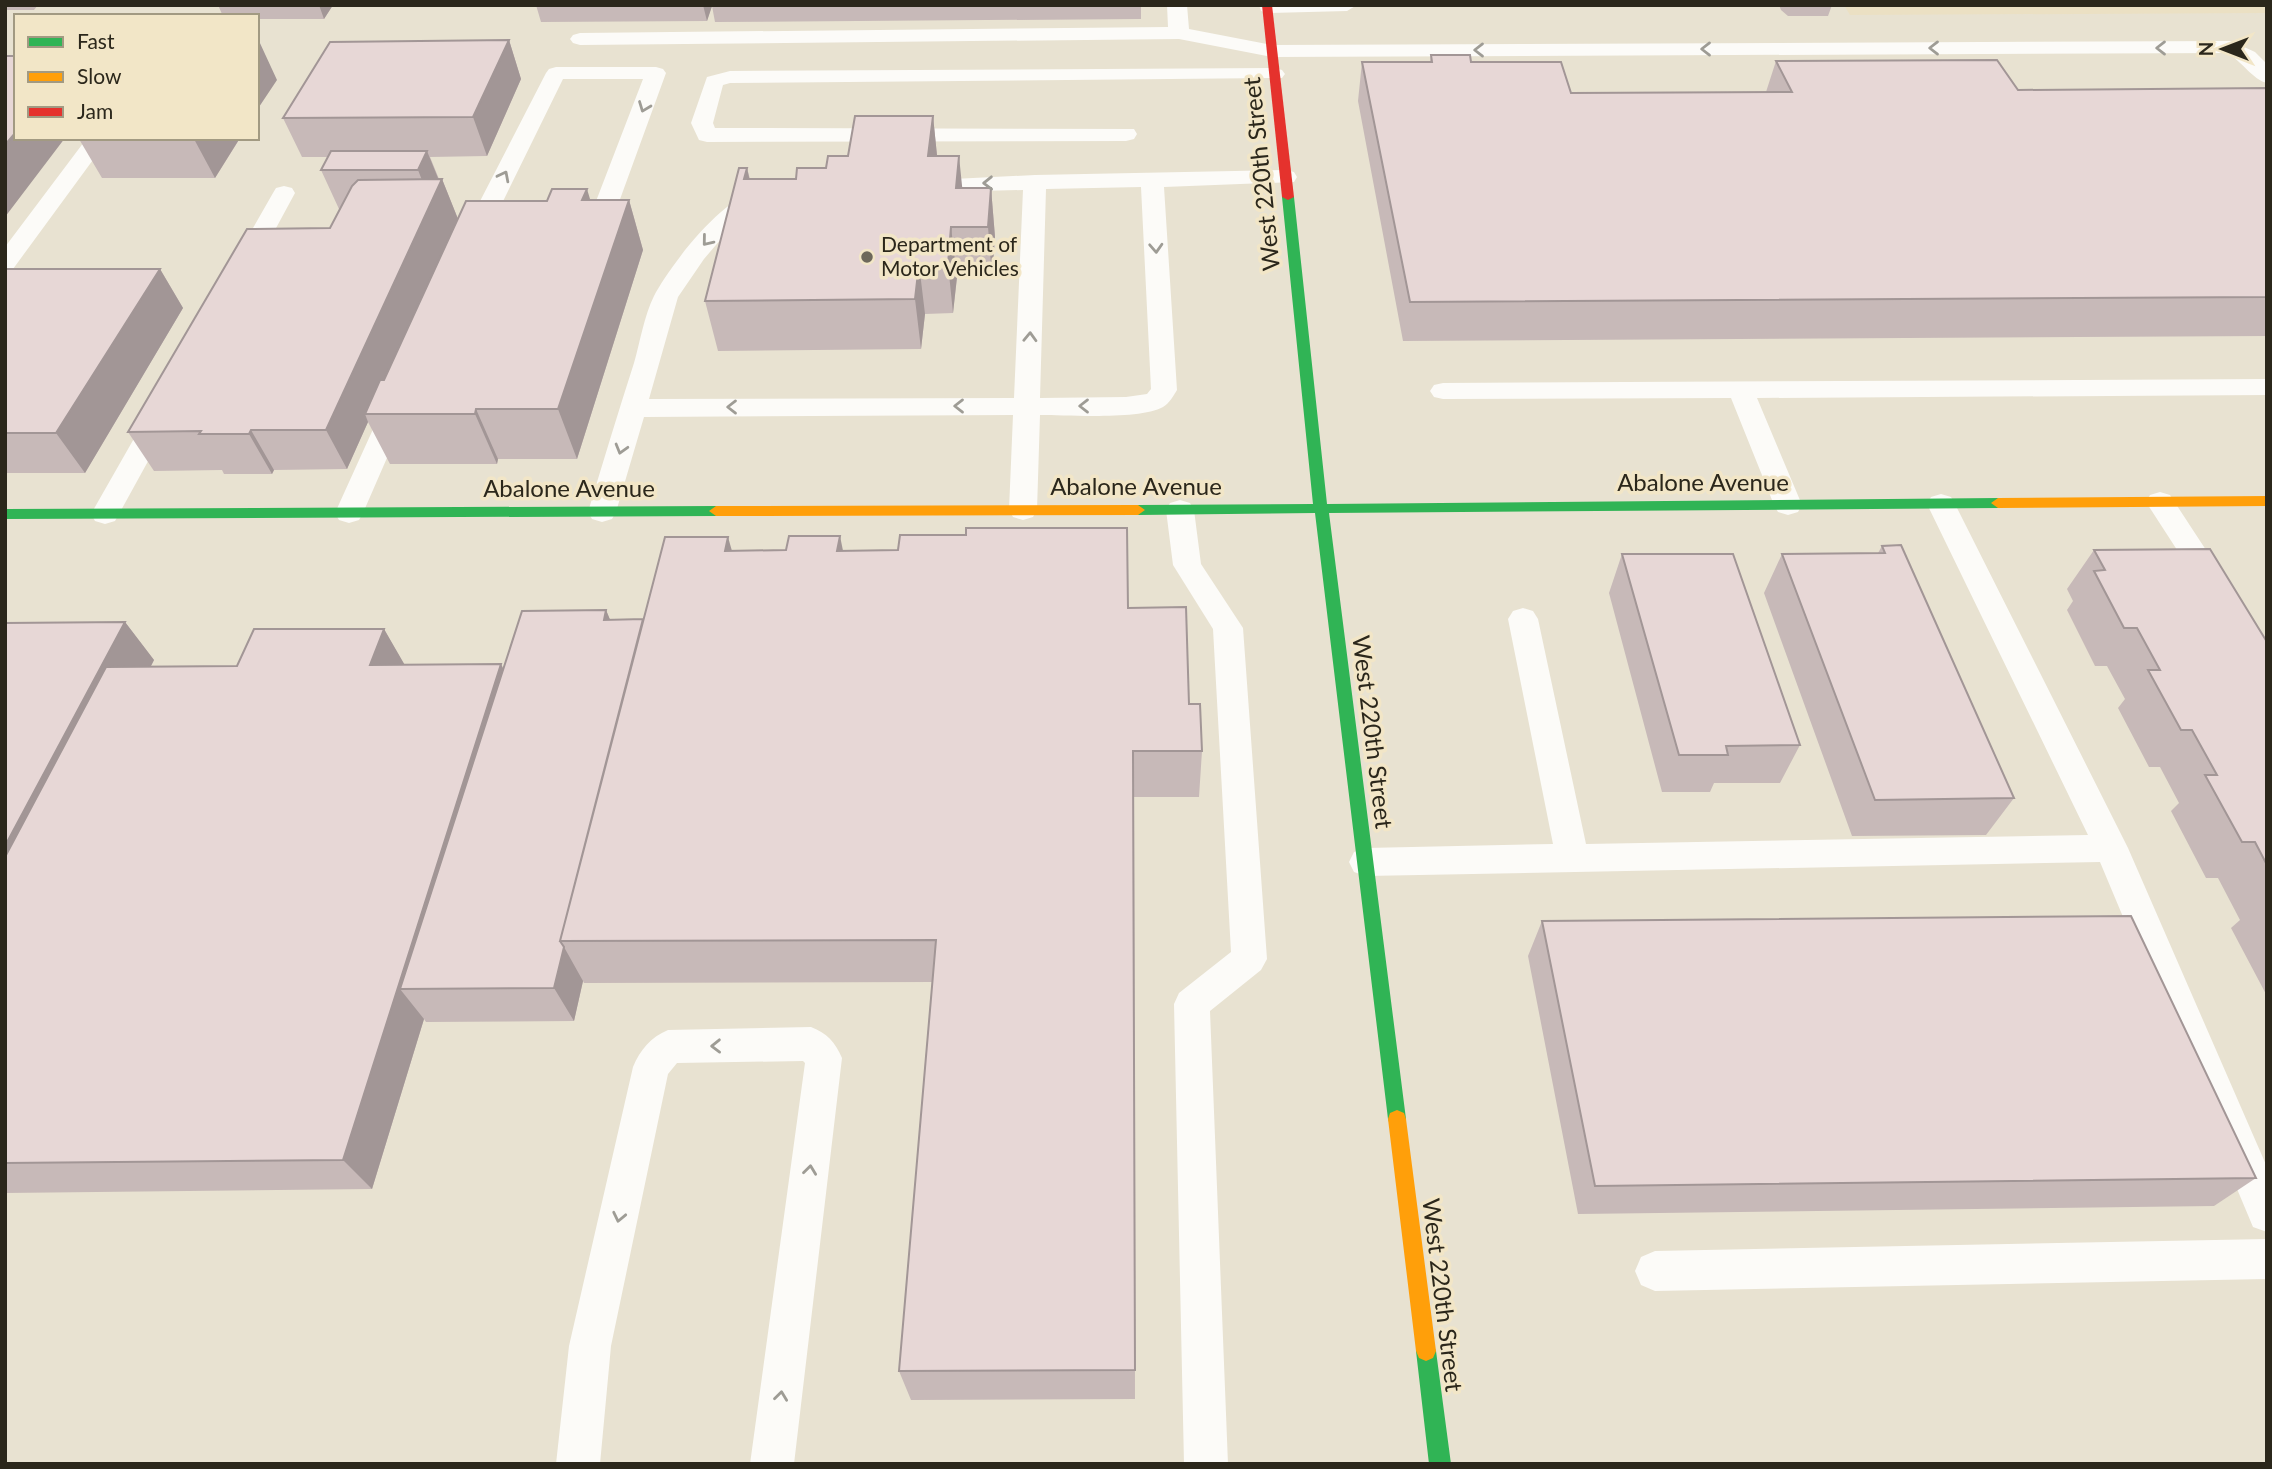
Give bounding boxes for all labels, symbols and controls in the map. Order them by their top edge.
legend [14,14,259,140]
north arrow [2188,14,2258,84]
text: Fast [77,28,115,53]
one-way arrow [1928,40,1938,56]
one-way arrow [2155,40,2166,55]
one-way arrow [1700,41,1711,57]
one-way arrow [1473,42,1483,58]
text: N [2194,42,2217,56]
text: Slow [77,63,122,88]
street label: West 220th Street [1236,76,1285,272]
text: Jam [77,98,113,123]
one-way arrow [638,100,652,112]
one-way arrow [495,171,509,183]
one-way arrow [982,176,993,191]
place label: Department of Motor Vehicles [881,231,1019,280]
one-way arrow [703,234,716,246]
one-way arrow [1148,243,1163,254]
marker: Department of Motor Vehicles [859,249,875,265]
one-way arrow [1022,332,1038,342]
one-way arrow [953,398,964,414]
one-way arrow [1078,398,1089,414]
one-way arrow [726,399,736,415]
one-way arrow [614,442,629,454]
street label: Abalone Avenue [1617,467,1789,496]
street label: Abalone Avenue [1050,471,1222,500]
street label: Abalone Avenue [483,473,655,502]
street label: West 220th Street [1347,634,1400,830]
one-way arrow [710,1038,721,1054]
one-way arrow [802,1165,817,1176]
street label: West 220th Street [1417,1197,1470,1393]
one-way arrow [612,1211,627,1223]
one-way arrow [773,1390,788,1402]

